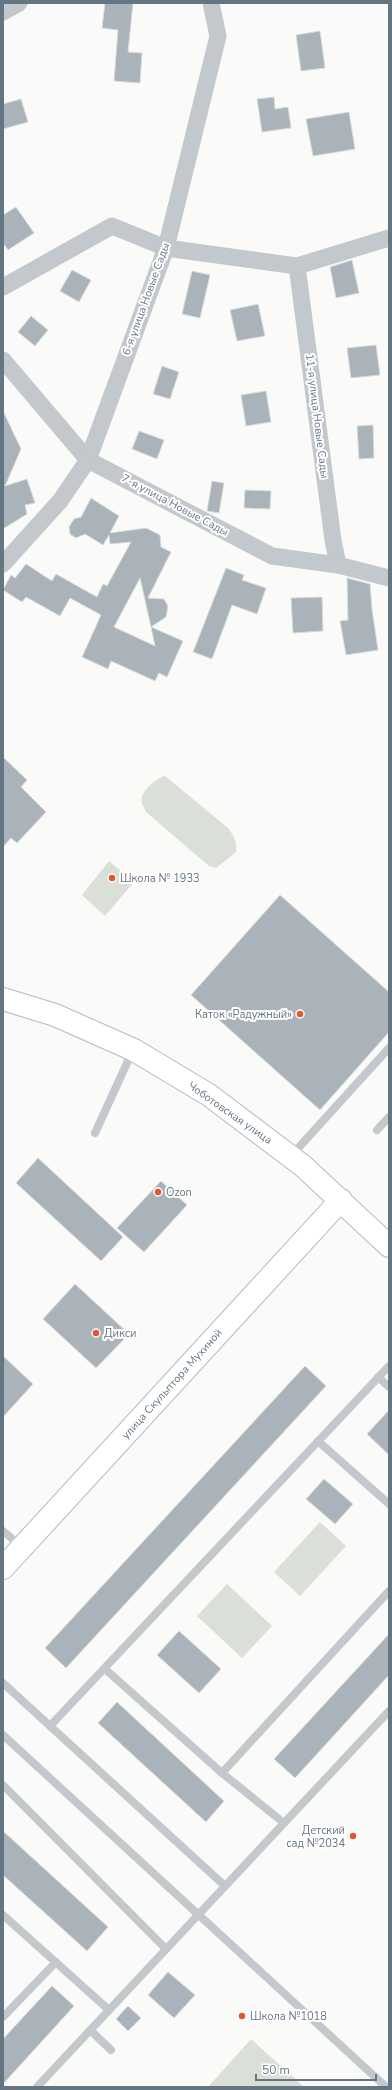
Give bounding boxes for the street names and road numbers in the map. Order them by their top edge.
street label: 6-я улица Новые Сады [119,241,173,357]
street label: 11-я улица Новые Сады [302,353,332,479]
street label: 7-я улица Новые Сады [119,471,231,539]
street label: Чоботовская улица [185,1078,275,1148]
street label: улица Скульптора Мухиной [118,1326,226,1442]

